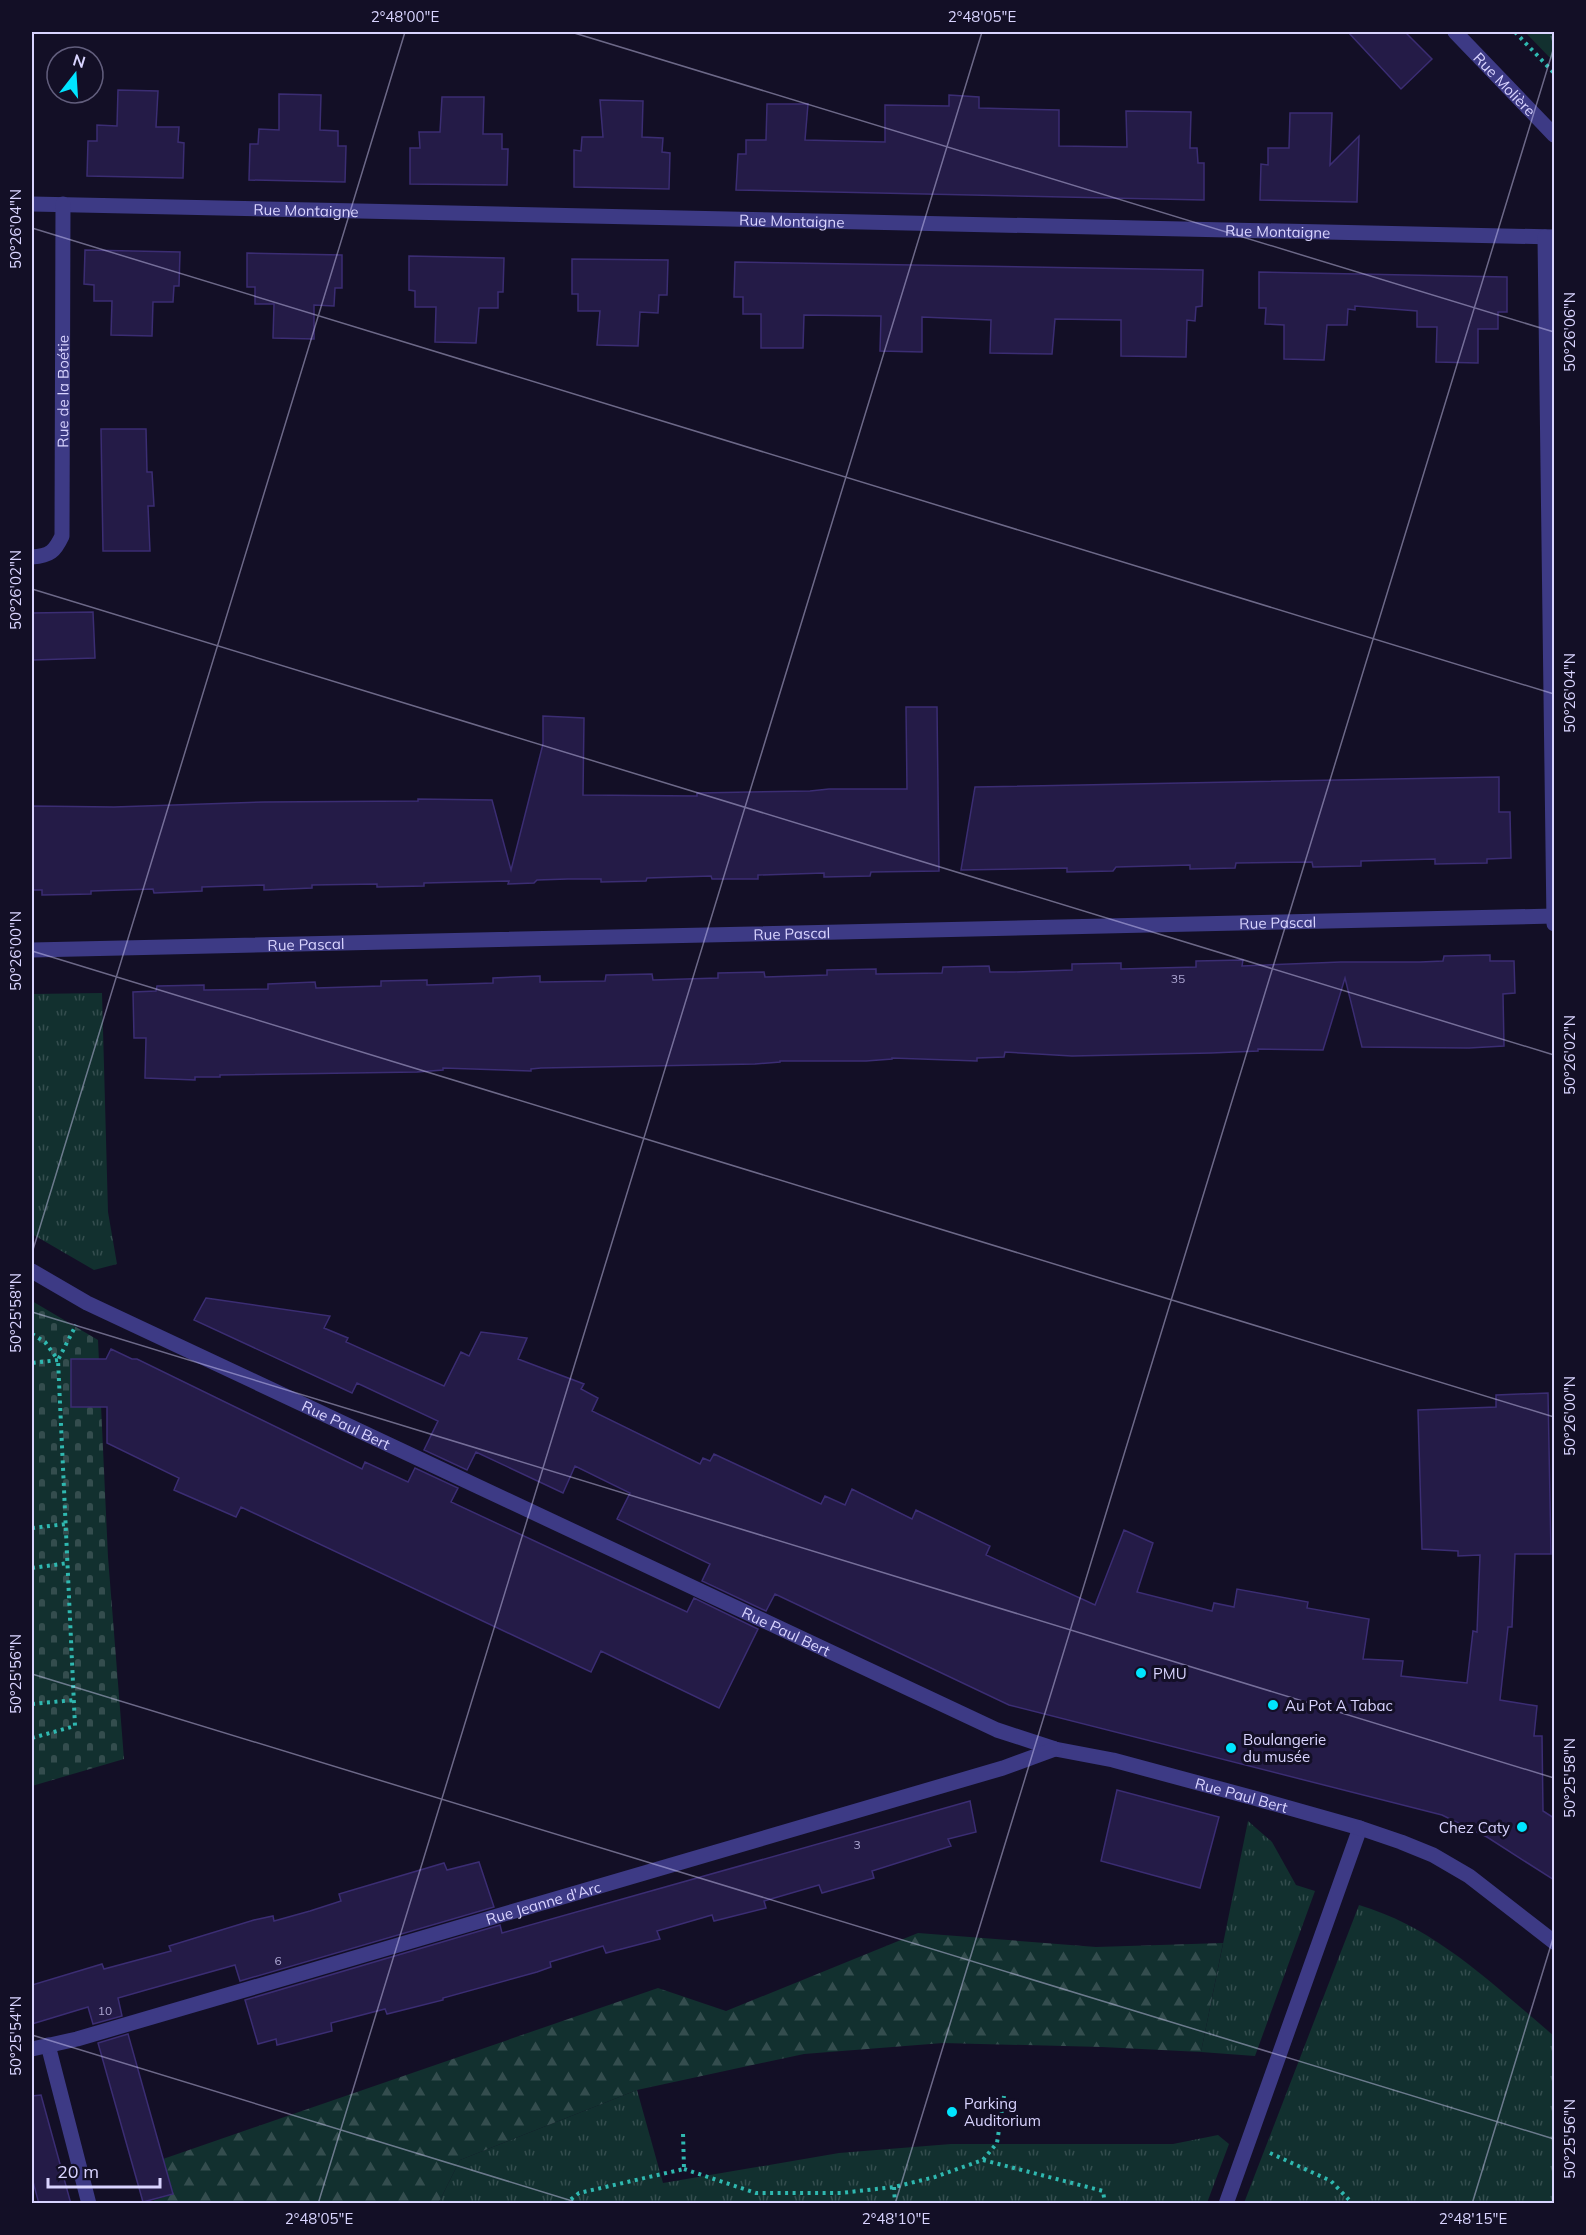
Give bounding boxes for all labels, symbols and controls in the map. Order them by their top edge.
text: 2°48'00"E [371,7,439,26]
text: 2°48'05"E [948,7,1016,26]
north arrow [45,45,105,105]
street label: Rue Molière [1470,48,1540,120]
text: N [71,49,88,72]
text: 50°26'04"N [6,189,25,269]
street label: Rue Montaigne [253,199,359,221]
street label: Rue Montaigne [739,210,845,231]
street label: Rue Montaigne [1225,220,1331,242]
text: 50°26'06"N [1560,292,1579,372]
street label: Rue de la Boétie [53,335,72,448]
text: 50°26'02"N [6,550,25,630]
text: 50°26'04"N [1560,653,1579,733]
text: 50°26'00"N [6,911,25,991]
street label: Rue Pascal [1239,912,1316,933]
street label: Rue Pascal [753,923,831,943]
street label: Rue Pascal [267,934,345,954]
house number: 35 [1171,971,1185,986]
text: 50°26'02"N [1560,1015,1579,1095]
text: 50°25'58"N [6,1273,25,1353]
text: 50°26'00"N [1560,1376,1579,1456]
street label: Rue Paul Bert [299,1396,393,1453]
street label: Rue Paul Bert [739,1602,833,1660]
text: 50°25'56"N [6,1634,25,1714]
place label: PMU [1153,1664,1187,1683]
marker: PMU [1134,1666,1148,1680]
place label: Au Pot A Tabac [1285,1696,1393,1715]
marker: Au Pot A Tabac [1266,1698,1280,1712]
place label: Boulangerie du musée [1243,1730,1326,1766]
text: 50°25'58"N [1560,1738,1579,1818]
marker: Boulangerie du musée [1224,1741,1238,1755]
street label: Rue Paul Bert [1193,1773,1290,1817]
place label: Chez Caty [1439,1818,1510,1837]
marker: Chez Caty [1515,1820,1529,1834]
house number: 3 [853,1837,861,1852]
street label: Rue Jeanne d'Arc [484,1877,603,1928]
house number: 6 [274,1953,282,1968]
text: 50°25'54"N [6,1996,25,2076]
house number: 10 [98,2003,112,2018]
place label: Parking Auditorium [964,2094,1041,2130]
text: 50°25'56"N [1560,2099,1579,2179]
marker: Parking Auditorium [945,2105,959,2119]
scale bar [48,2151,160,2189]
text: 20 m [57,2160,99,2183]
text: 2°48'05"E [285,2209,353,2228]
text: 2°48'10"E [862,2209,930,2228]
text: 2°48'15"E [1439,2209,1507,2228]

